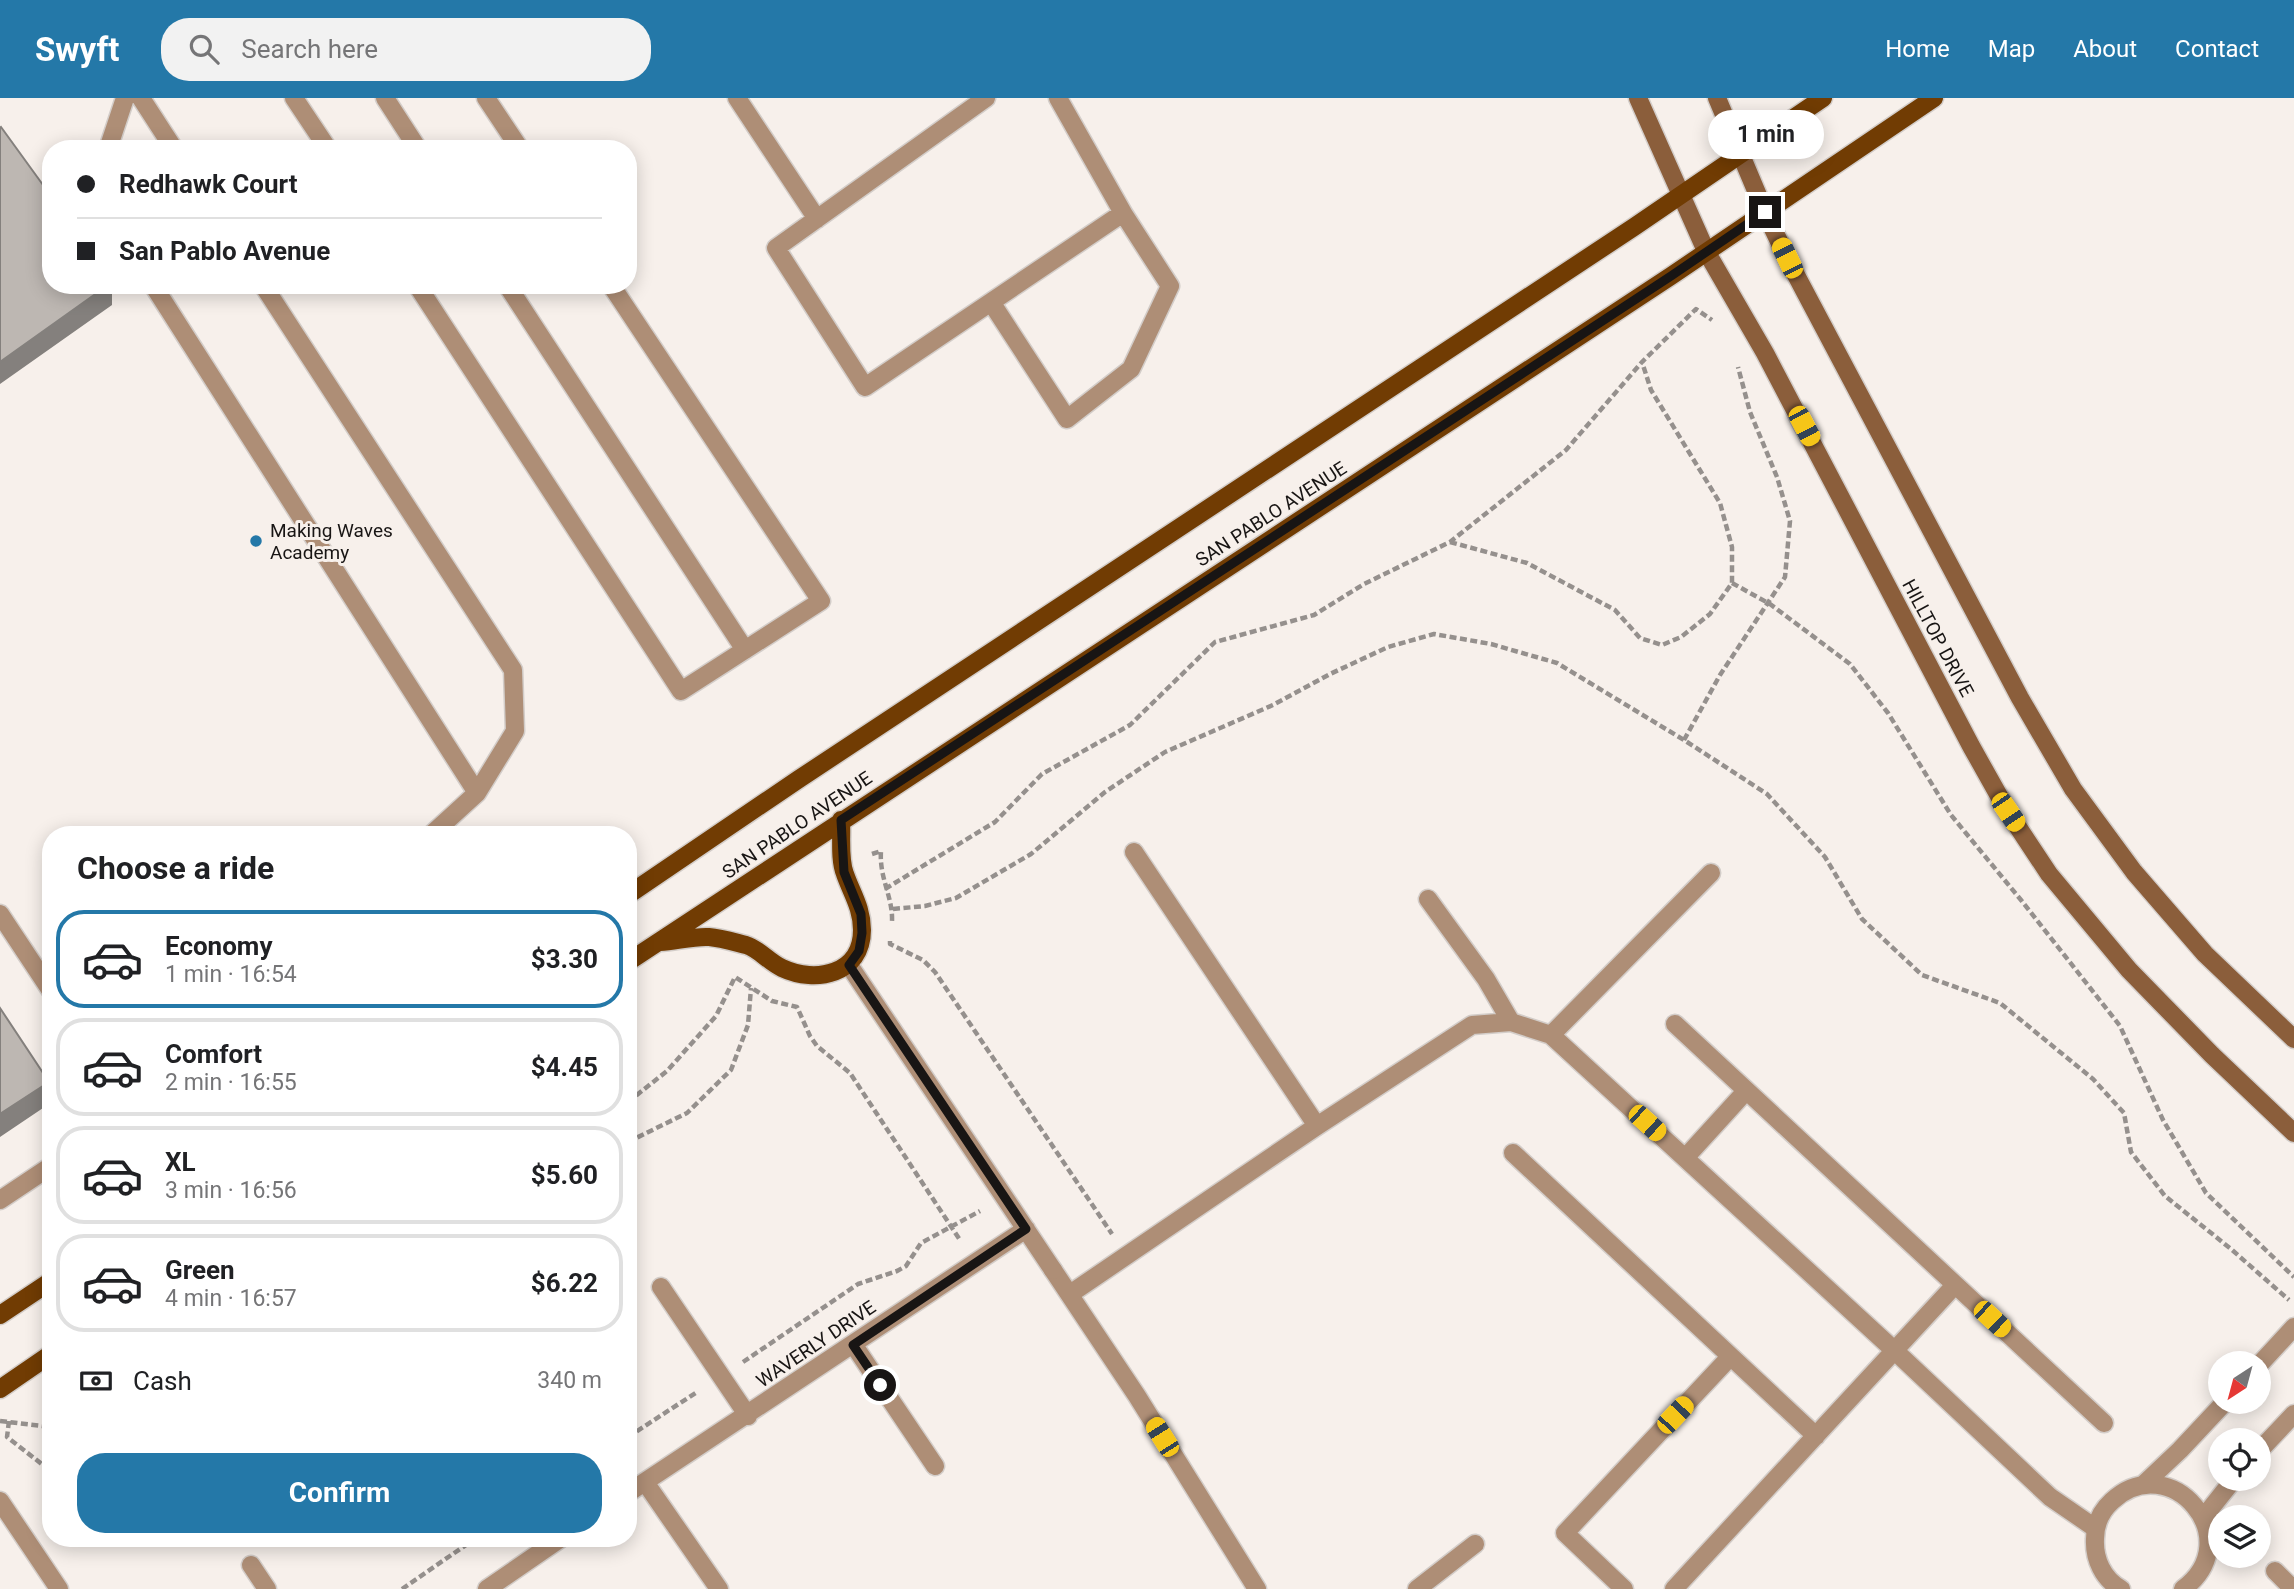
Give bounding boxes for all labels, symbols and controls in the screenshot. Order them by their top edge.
search box [161,18,651,81]
text: Swyft [35,30,119,69]
icon: search [185,30,223,68]
text: Search here [241,34,378,64]
text: Home [1885,35,1950,63]
text: Map [1988,35,2035,63]
text: About [2073,35,2137,63]
text: Contact [2175,35,2259,63]
callout: 1 min [1707,110,1823,159]
text: 1 min [1737,121,1795,148]
text: Redhawk Court [119,169,297,199]
route end [1749,196,1781,228]
car [1769,235,1806,281]
text: San Pablo Avenue [119,236,330,266]
car [1785,403,1824,449]
street label: SAN PABLO AVENUE [1191,456,1351,571]
place label: Making Waves Academy [270,519,393,564]
marker: Making Waves Academy [248,533,264,549]
street label: HILLTOP DRIVE [1897,575,1979,701]
street label: SAN PABLO AVENUE [718,766,876,884]
car [1988,789,2029,835]
text: Choose a ride [77,849,274,887]
icon: car [81,928,144,991]
text: Economy [165,931,272,961]
text: $3.30 [531,944,598,974]
text: 1 min · 16:54 [165,961,297,988]
icon: car [81,1036,144,1099]
text: Comfort [165,1039,262,1069]
text: $4.45 [531,1052,598,1082]
text: 2 min · 16:55 [165,1069,297,1096]
car [1625,1101,1670,1145]
icon: car [81,1144,144,1207]
text: XL [165,1147,196,1177]
text: $5.60 [531,1160,598,1190]
text: 3 min · 16:56 [165,1177,297,1204]
icon: car [81,1252,144,1315]
text: Green [165,1255,235,1285]
text: $6.22 [531,1268,598,1298]
text: 4 min · 16:57 [165,1285,297,1312]
street label: WAVERLY DRIVE [752,1295,880,1392]
car [1970,1297,2015,1341]
north arrow [2208,1351,2272,1414]
map controls [2208,1351,2271,1568]
icon: cash [77,1362,115,1400]
text: Cash [133,1366,192,1396]
text: 340 m [537,1367,602,1394]
route start [864,1369,896,1401]
car [1653,1392,1698,1438]
car [1142,1414,1183,1460]
button: locate [2208,1428,2271,1491]
button: Confirm [77,1453,602,1533]
button: layers [2208,1505,2271,1568]

